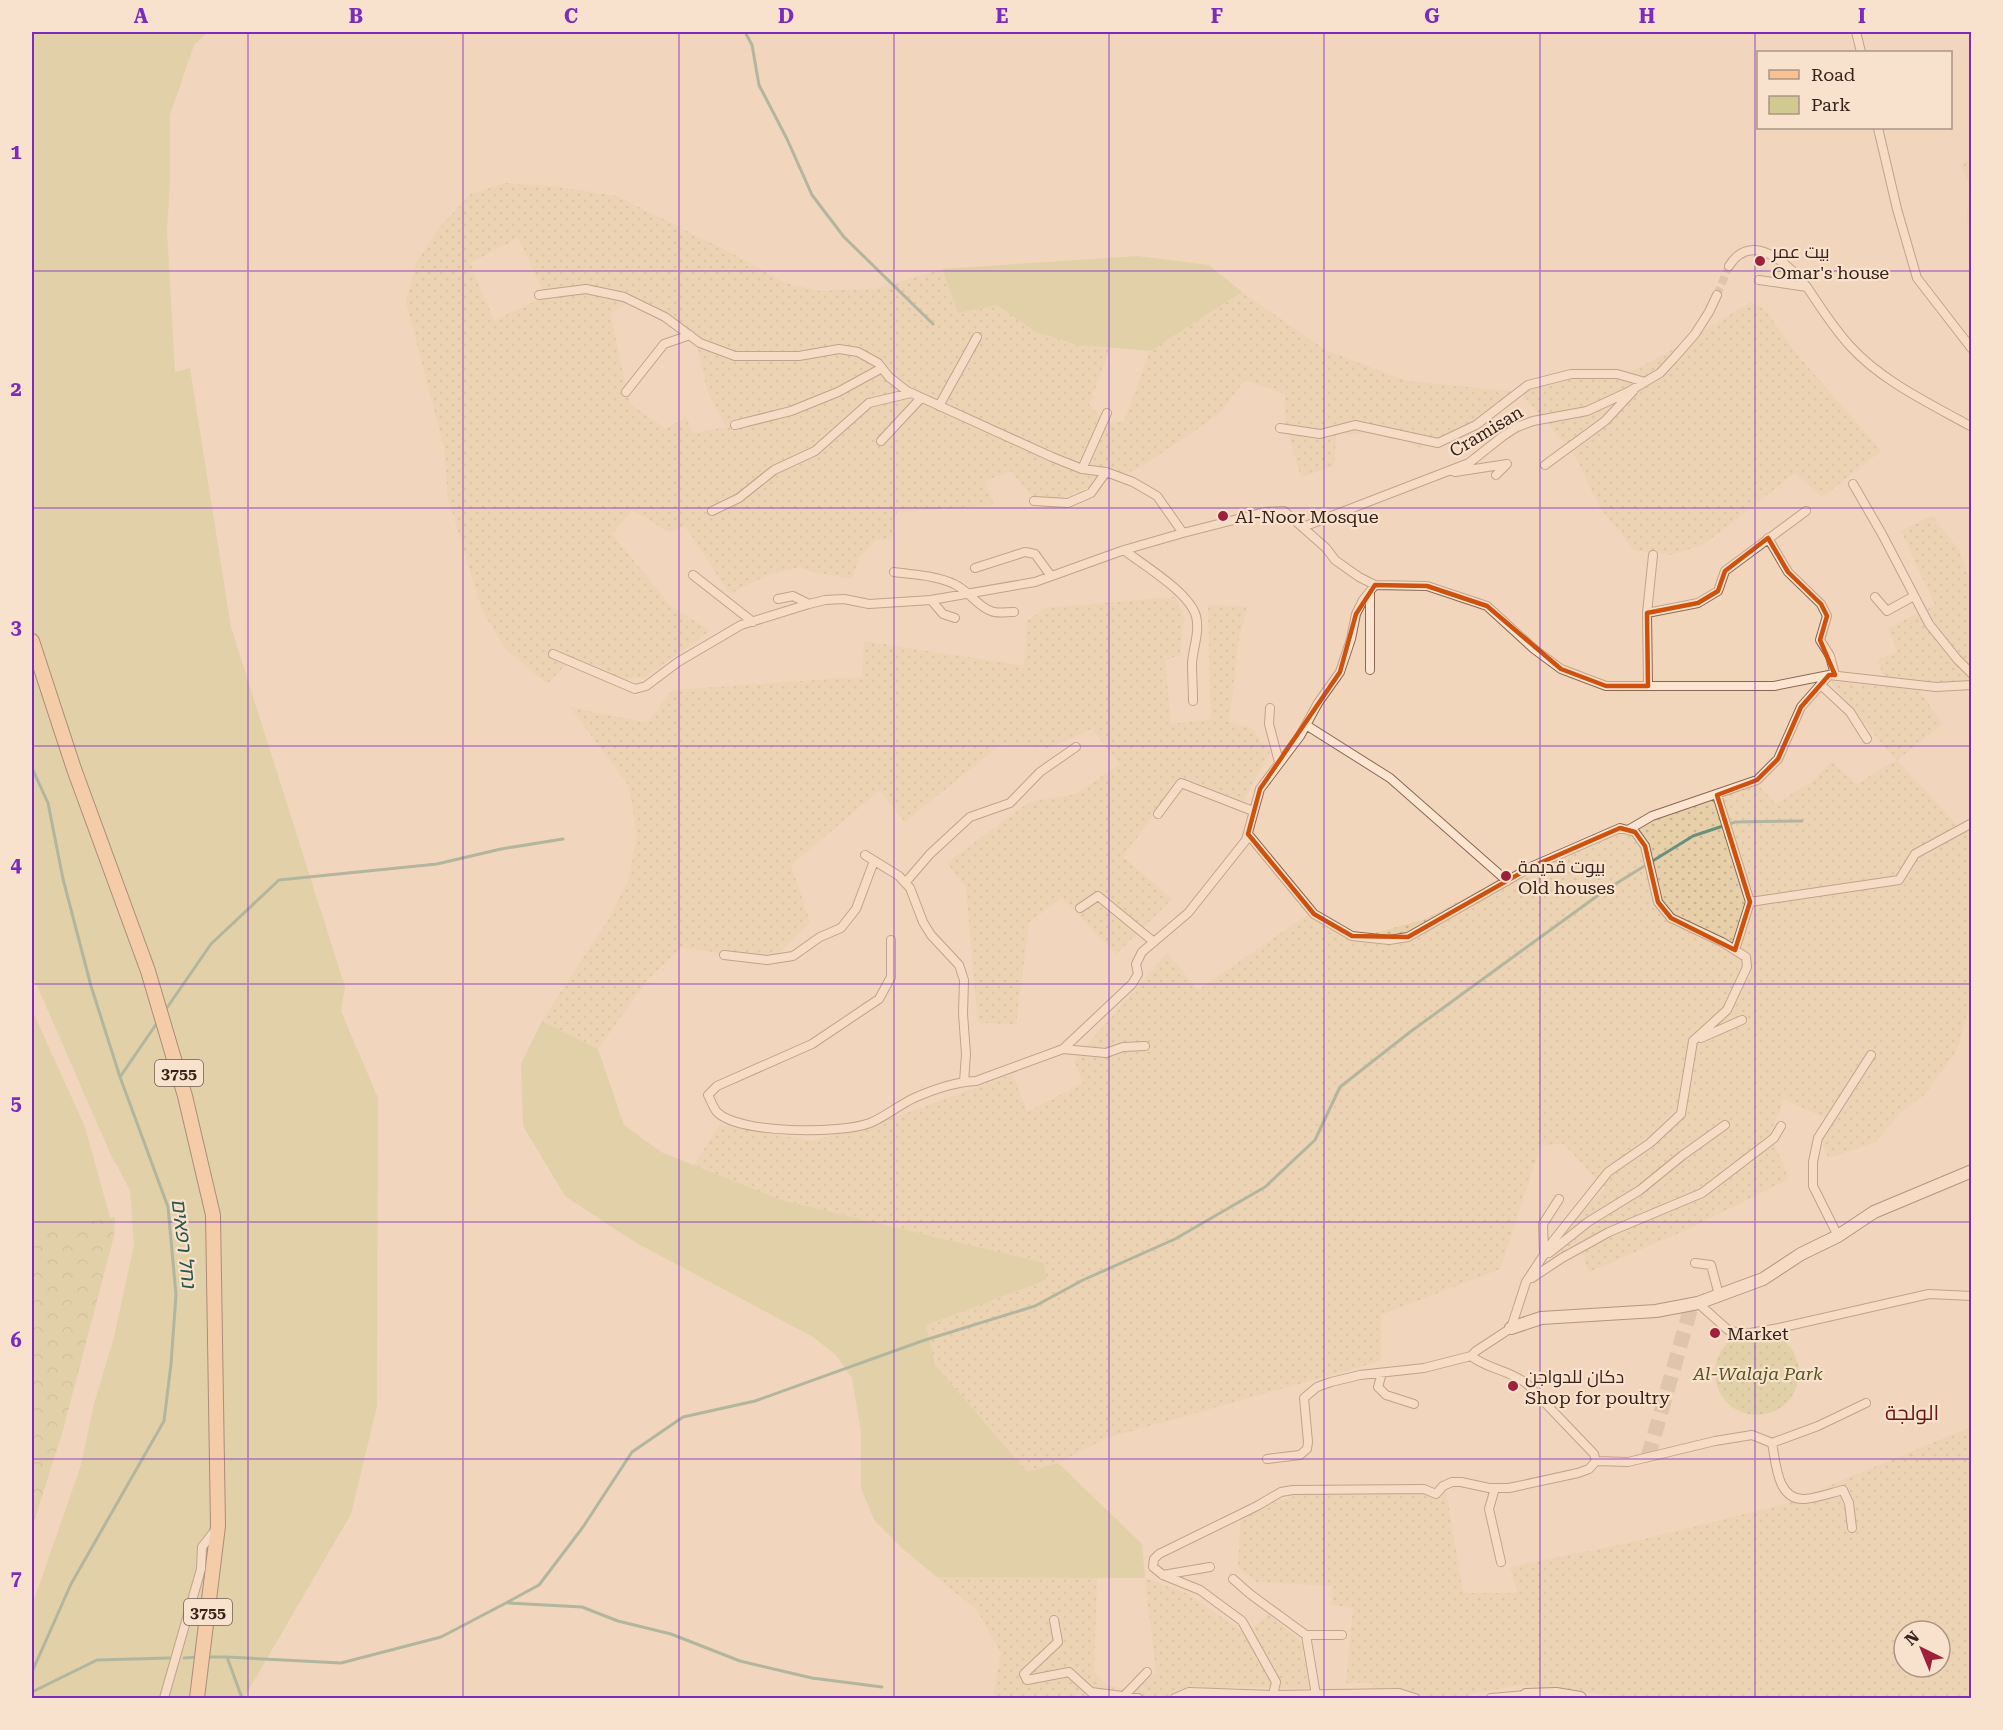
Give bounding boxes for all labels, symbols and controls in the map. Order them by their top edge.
text: A [134,4,149,28]
text: B [349,4,363,28]
text: C [564,4,578,28]
text: D [778,4,794,28]
text: E [996,4,1009,28]
text: F [1211,4,1223,28]
text: G [1424,4,1440,28]
text: H [1639,4,1655,28]
text: I [1858,4,1866,28]
legend [1757,51,1952,129]
text: Road [1811,64,1856,85]
text: Park [1811,94,1851,115]
text: 1 [10,140,22,164]
place label: بيت عمر Omar's house [1771,241,1889,283]
marker: بيت عمر Omar's house [1753,254,1767,268]
text: 2 [10,377,22,401]
street label: Cramisan [1445,401,1527,461]
place label: Al-Noor Mosque [1235,506,1379,527]
marker: Al-Noor Mosque [1216,509,1230,523]
text: 3 [10,615,22,639]
text: 4 [10,853,22,877]
place label: بيوت قديمة Old houses [1518,856,1615,898]
marker: بيوت قديمة Old houses [1499,869,1513,883]
road number: 3755 [155,1060,203,1086]
text: 5 [10,1091,22,1115]
water label: נחל רפאים [167,1197,202,1290]
place label: Market [1727,1323,1789,1344]
marker: Market [1708,1326,1722,1340]
text: 6 [10,1328,22,1352]
park label: Al-Walaja Park [1692,1363,1823,1384]
place label: دكان للدواجن Shop for poultry [1525,1366,1670,1408]
marker: دكان للدواجن Shop for poultry [1506,1379,1520,1393]
district label: الولجة [1885,1401,1939,1425]
text: 7 [10,1566,22,1590]
road number: 3755 [184,1599,232,1625]
north arrow [1892,1619,1952,1679]
text: N [1901,1627,1923,1650]

